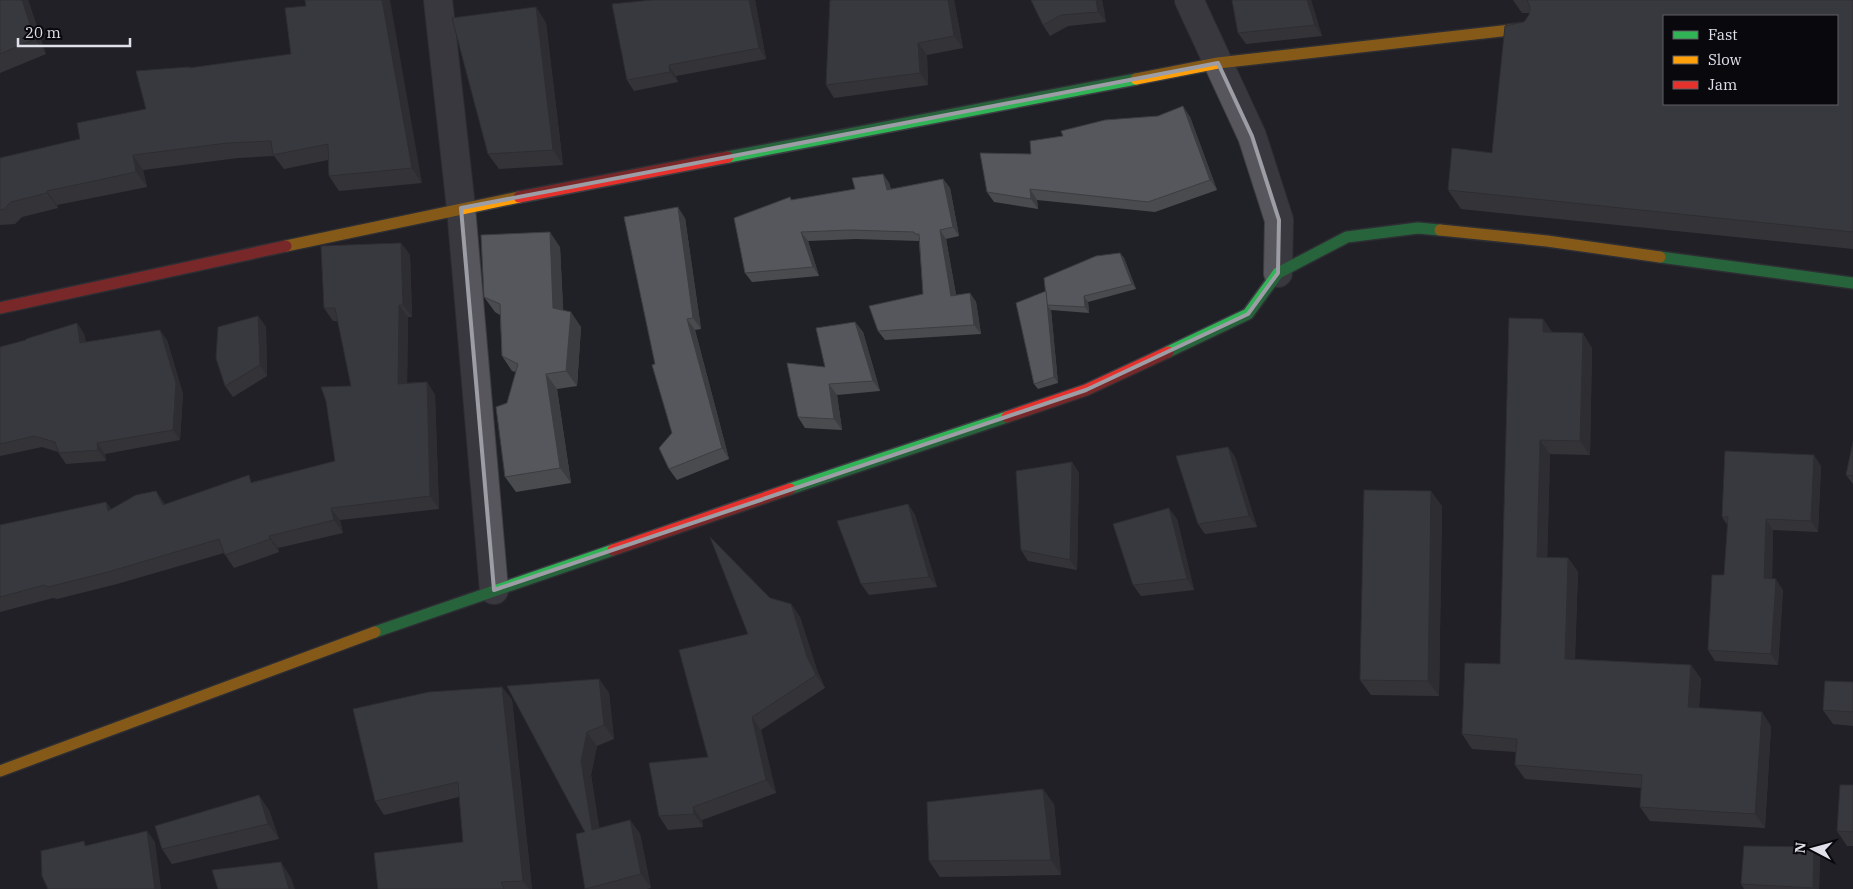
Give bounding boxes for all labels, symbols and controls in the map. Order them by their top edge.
scale bar [18,15,130,47]
legend [1663,15,1838,105]
text: 20 m [25,23,61,42]
text: Fast [1708,25,1738,44]
text: Slow [1708,50,1742,69]
text: Jam [1708,75,1737,94]
north arrow [1788,824,1838,874]
text: N [1791,841,1810,854]

